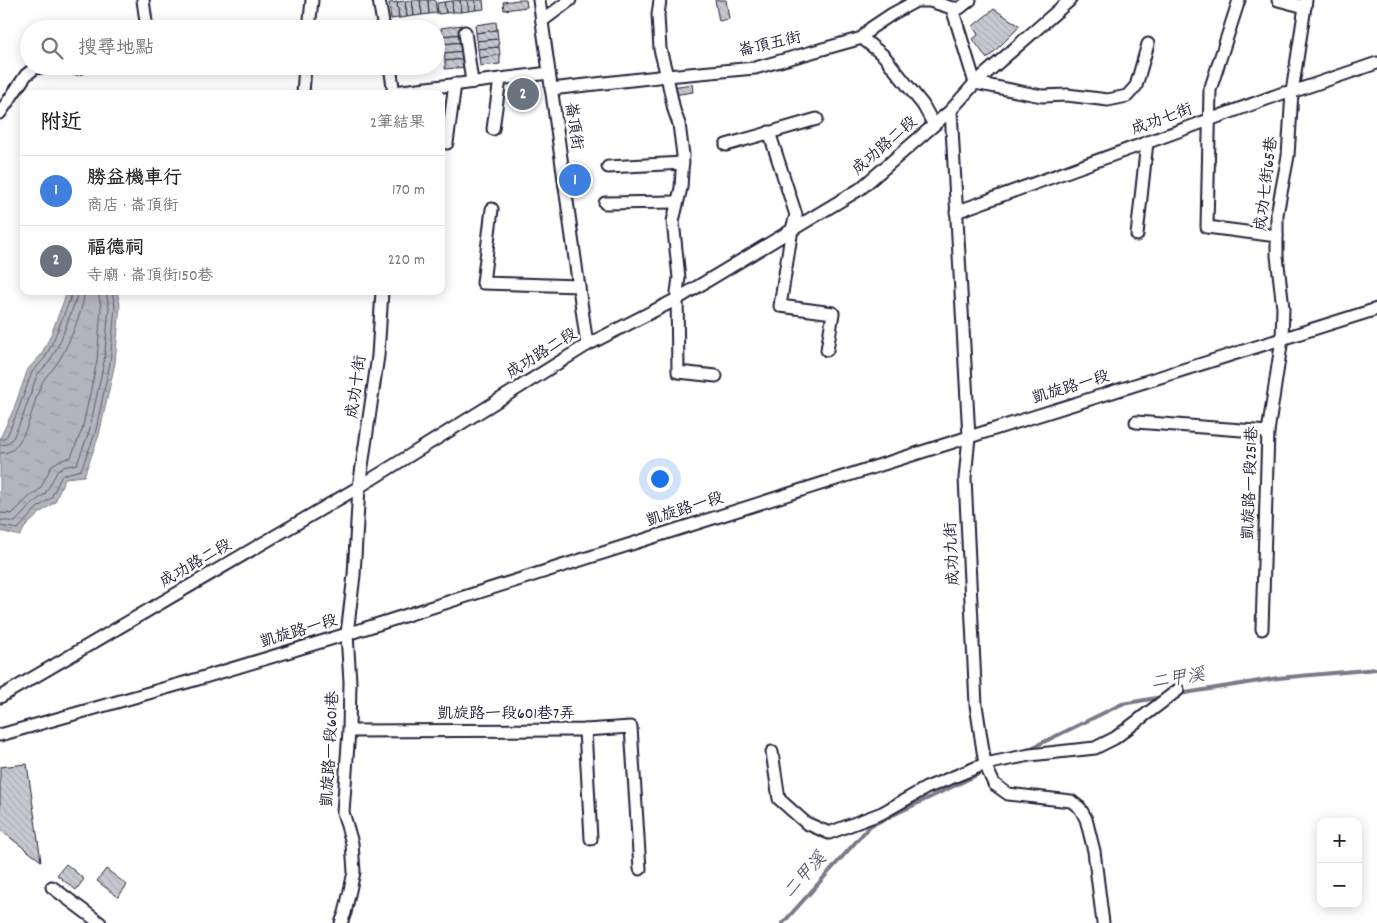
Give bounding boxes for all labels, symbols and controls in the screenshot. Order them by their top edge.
search box [20,20,445,75]
street label: 崙頂五街 [736,27,804,63]
icon: search [38,34,66,62]
text: 搜尋地點 [78,36,154,63]
pin: 2 [507,75,539,113]
street label: 成功七街 [1128,98,1196,142]
street label: 崙頂街 [558,101,588,151]
text: 附近 [40,109,82,139]
street label: 成功路二段 [847,111,923,181]
text: 2筆結果 [370,112,425,135]
street label: 成功七街65巷 [1250,135,1284,233]
pin: 1 [559,161,591,199]
text: 勝益機車行 [87,166,182,193]
text: 1 [54,179,58,202]
text: 170 m [392,179,425,202]
text: 商店 · 崙頂街 [87,195,178,218]
text: 福德祠 [87,236,144,263]
text: 2 [53,249,60,272]
text: 220 m [388,249,425,272]
text: 寺廟 · 崙頂街150巷 [87,265,214,288]
street label: 成功路二段 [502,323,582,385]
street label: 成功十街 [341,354,373,420]
street label: 凱旋路一段 [1029,365,1113,411]
street label: 凱旋路一段251巷 [1238,426,1264,540]
your location [647,466,673,492]
street label: 凱旋路一段 [643,487,727,533]
street label: 成功九街 [940,521,966,587]
street label: 成功路二段 [156,534,236,594]
street label: 凱旋路一段 [257,609,341,655]
water label: 二甲溪 [1149,663,1208,697]
street label: 凱旋路一段601巷 [316,690,346,808]
street label: 凱旋路一段601巷7弄 [437,703,575,726]
map controls [1317,818,1362,908]
button: + [1317,818,1362,863]
water label: 二甲溪 [779,847,834,904]
button: − [1317,863,1362,908]

